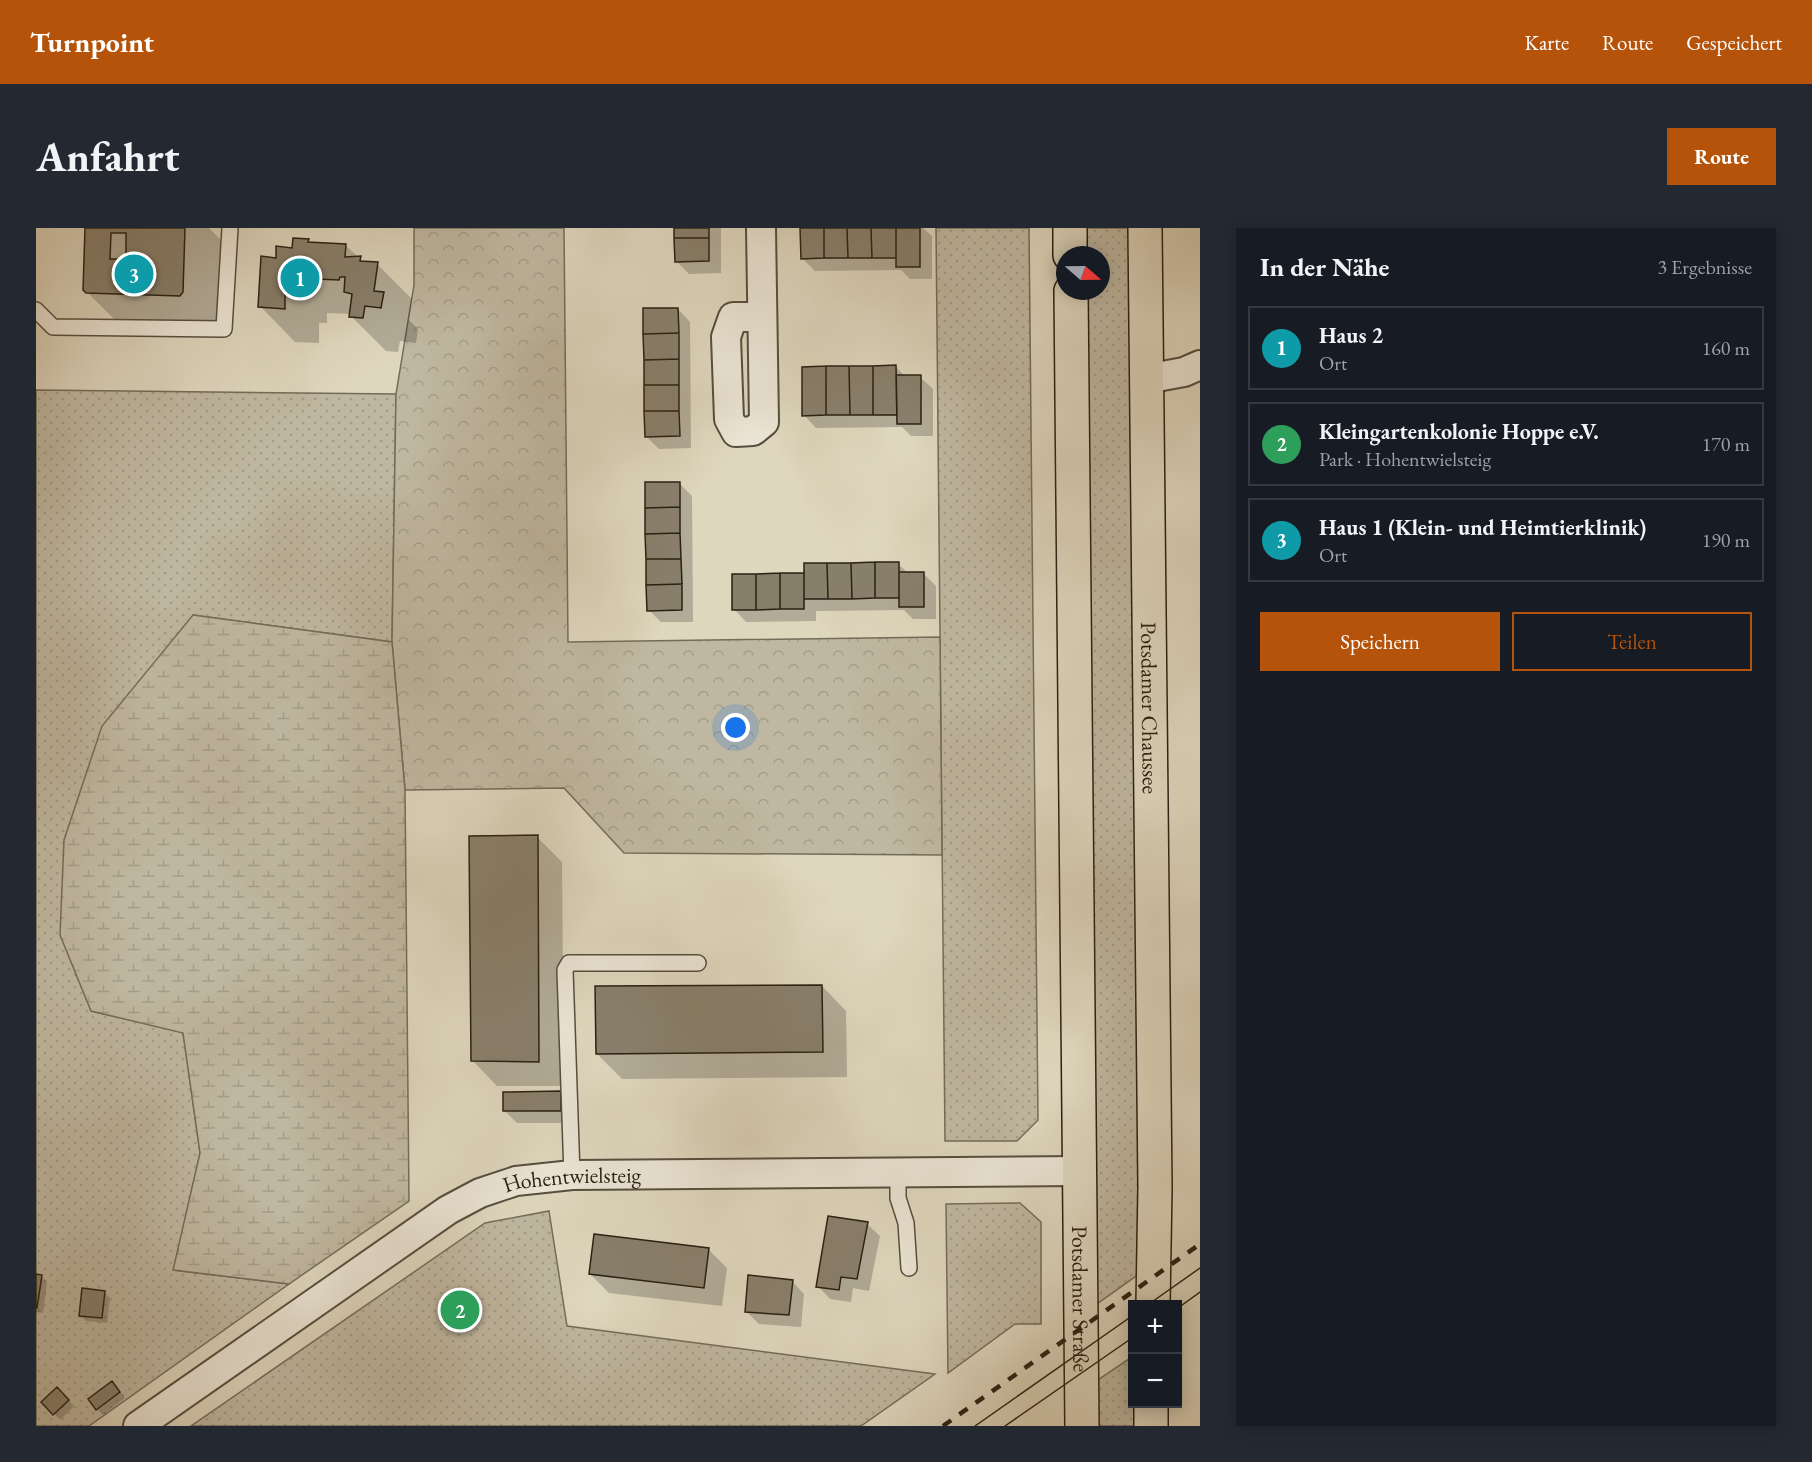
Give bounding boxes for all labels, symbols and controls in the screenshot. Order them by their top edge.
text: Turnpoint [30,24,154,60]
text: Karte [1525,29,1569,56]
text: Route [1602,29,1653,56]
text: Gespeichert [1686,29,1782,56]
button: Route [1667,128,1776,185]
text: Anfahrt [36,129,179,184]
north arrow [1056,246,1110,300]
text: In der Nähe [1260,250,1389,284]
pin: 3 [114,252,154,296]
text: 3 Ergebnisse [1657,254,1752,280]
pin: 1 [280,256,320,300]
text: Haus 2 [1319,321,1383,350]
text: 1 [1276,335,1287,361]
text: 160 m [1702,335,1750,361]
text: Ort [1319,350,1347,376]
text: Kleingartenkolonie Hoppe e.V. [1319,417,1599,446]
text: 2 [1276,431,1287,457]
text: 170 m [1702,431,1750,457]
text: Park · Hohentwielsteig [1319,446,1491,472]
text: Haus 1 (Klein- und Heimtierklinik) [1319,513,1646,542]
text: 3 [1276,527,1287,553]
text: 190 m [1702,527,1750,553]
text: Ort [1319,542,1347,568]
button: Speichern [1260,612,1500,671]
button: Teilen [1512,612,1752,671]
street label: Potsdamer Chaussee [1135,622,1165,794]
your location [721,713,750,742]
street label: Hohentwielsteig [499,1160,642,1199]
street label: Potsdamer Straße [1066,1226,1096,1373]
pin: 2 [440,1288,480,1332]
map controls [1128,1300,1182,1408]
button: + [1128,1300,1182,1354]
button: − [1128,1354,1182,1408]

